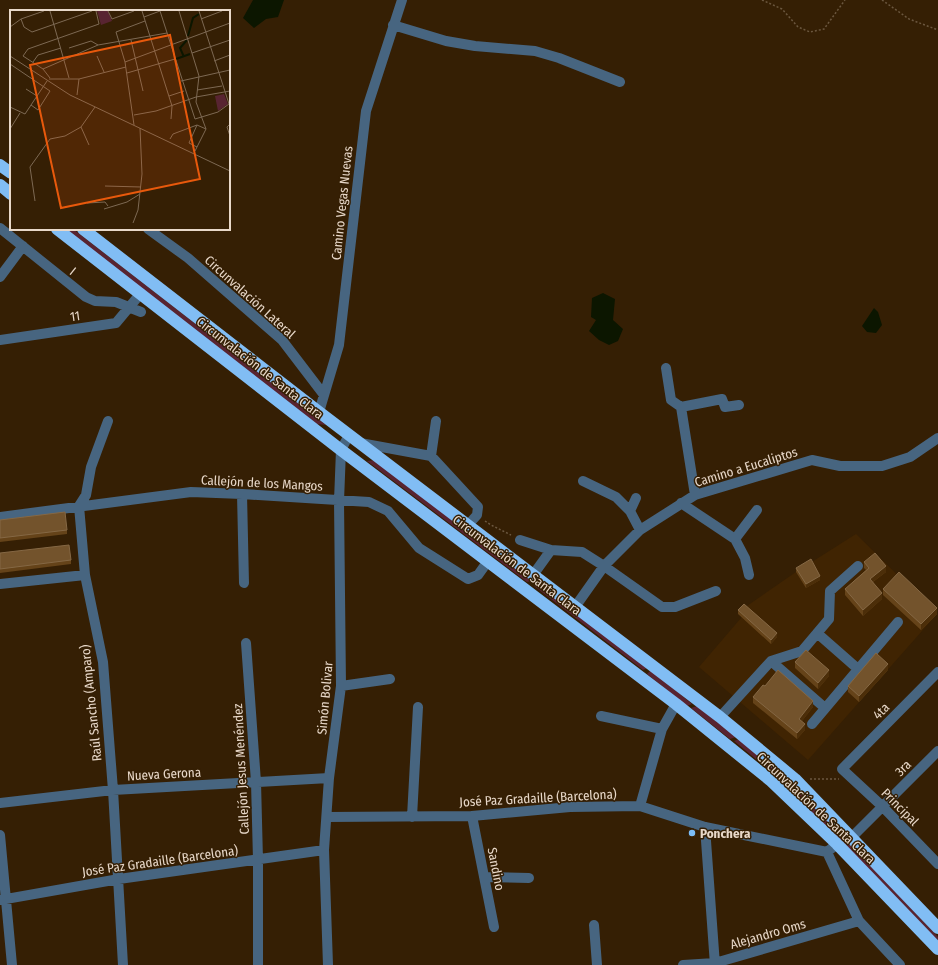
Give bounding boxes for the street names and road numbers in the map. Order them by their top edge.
street label: Camino Vegas Nuevas [329,145,356,261]
street label: Circunvalación Lateral [202,252,299,342]
street label: I [67,264,79,278]
street label: 11 [69,308,81,324]
street label: Circunvalación de Santa Clara [194,314,326,422]
street label: Camino a Eucaliptos [693,444,800,490]
street label: Callejón de los Mangos [201,472,324,494]
street label: Circunvalación de Santa Clara [450,512,584,618]
street label: Raúl Sancho (Amparo) [77,644,105,762]
street label: Simón Bolivar [314,660,336,735]
street label: 4ta [870,700,892,722]
street label: Callejón Jesus Menéndez [230,703,252,835]
street label: Circunvalación de Santa Clara [754,749,878,867]
street label: 3ra [892,757,914,779]
street label: Nueva Gerona [127,765,201,783]
street label: Principal [878,785,922,829]
street label: José Paz Gradaille (Barcelona) [459,786,617,810]
street label: José Paz Gradaille (Barcelona) [81,843,239,879]
street label: Sandino [484,846,508,892]
street label: Alejandro Oms [729,916,808,952]

